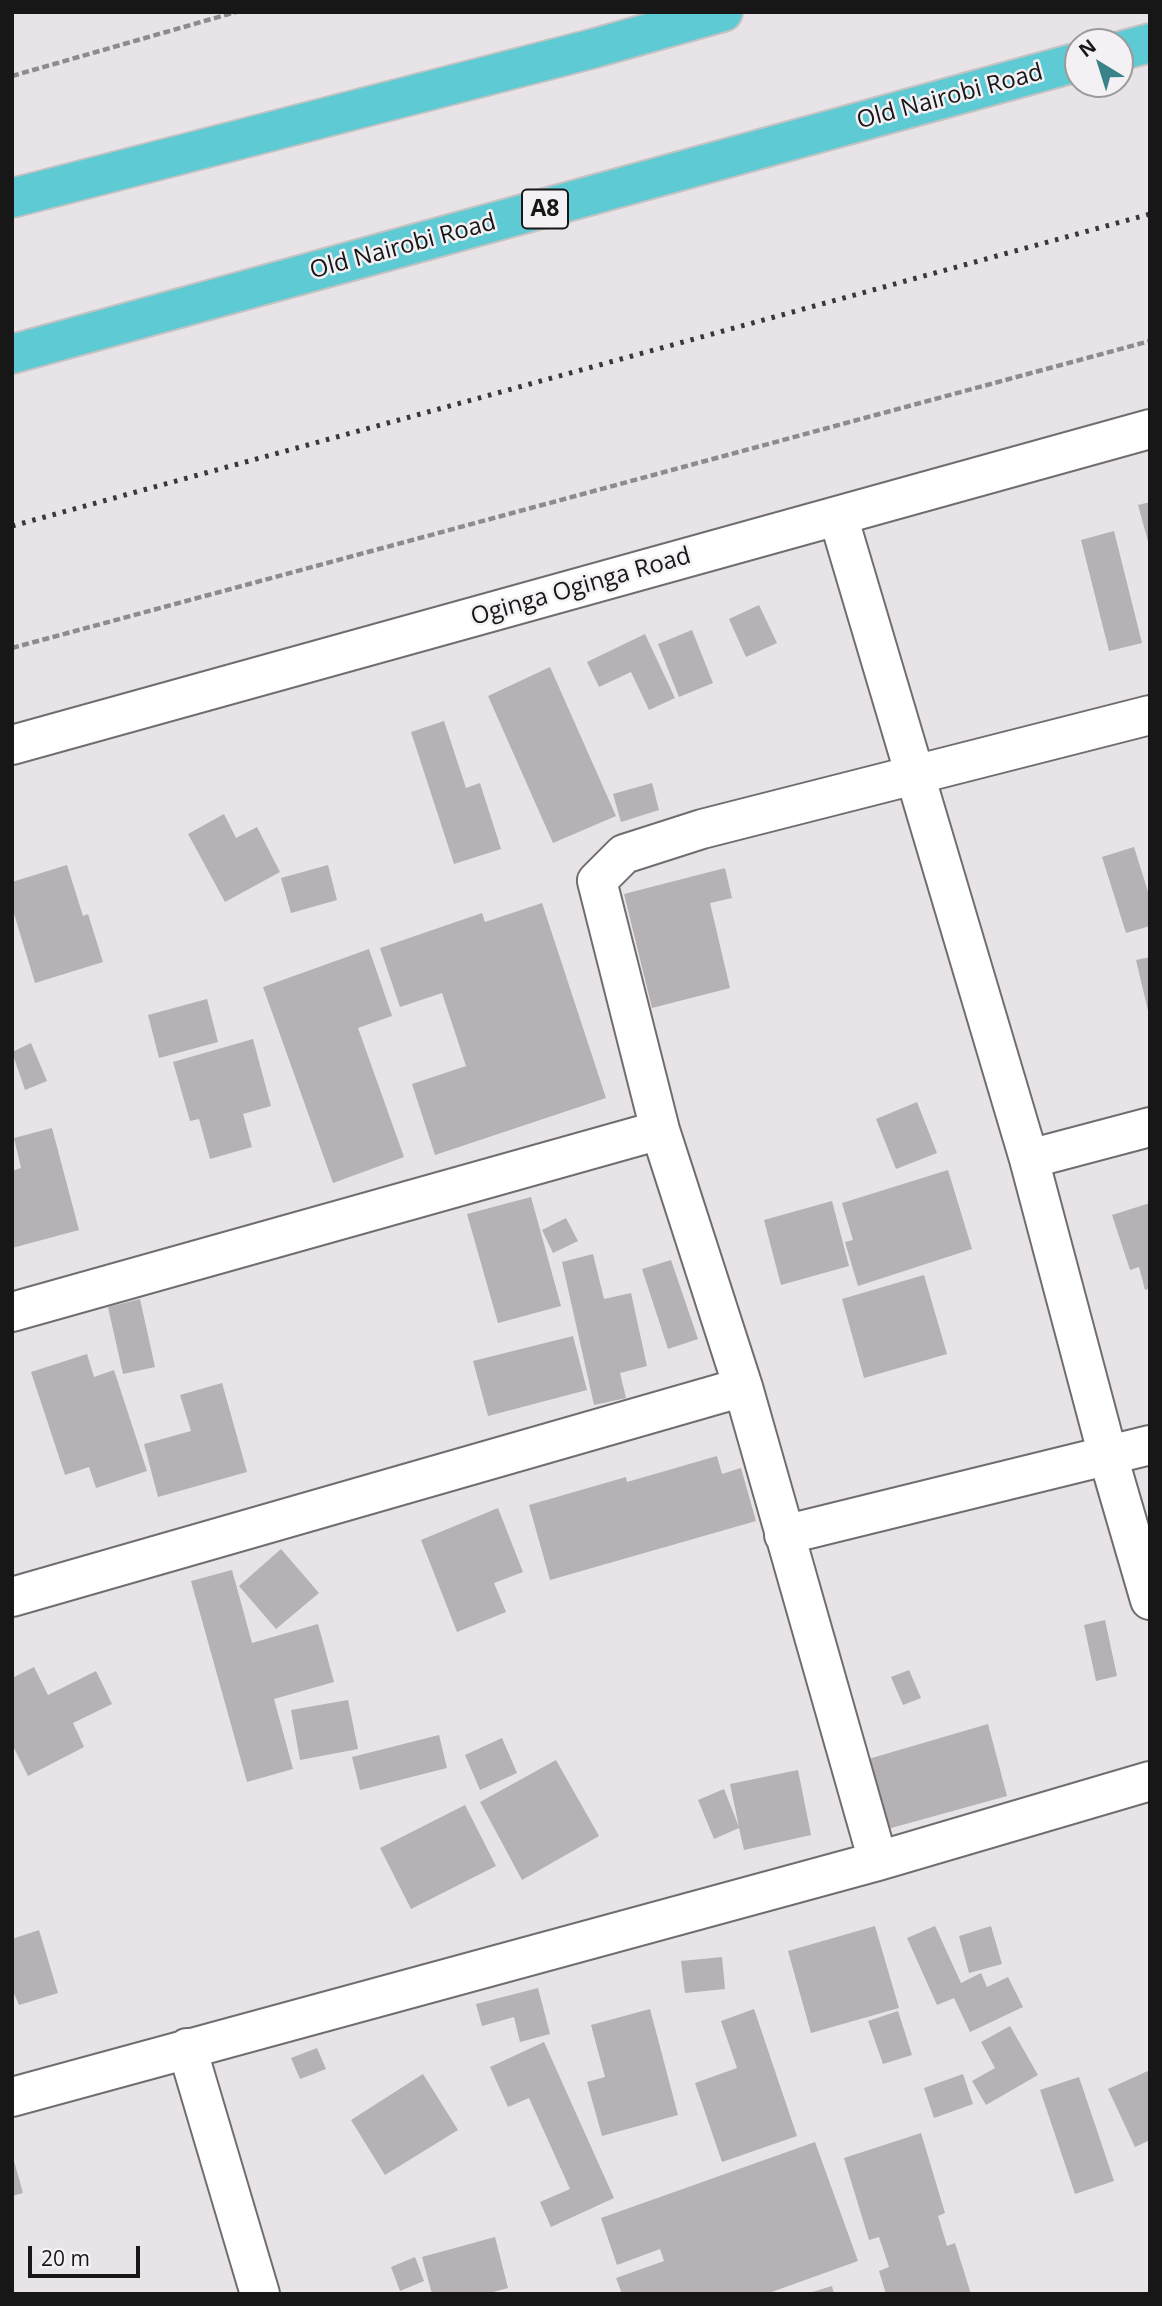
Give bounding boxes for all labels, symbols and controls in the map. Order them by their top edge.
north arrow [1064,28,1134,98]
text: N [1073,33,1101,63]
street label: Old Nairobi Road [854,58,1046,136]
road number: A8 [522,190,568,229]
street label: Old Nairobi Road [307,208,499,286]
street label: Oginga Oginga Road [468,542,694,632]
scale bar [32,2232,144,2276]
text: 20 m [41,2244,90,2272]

